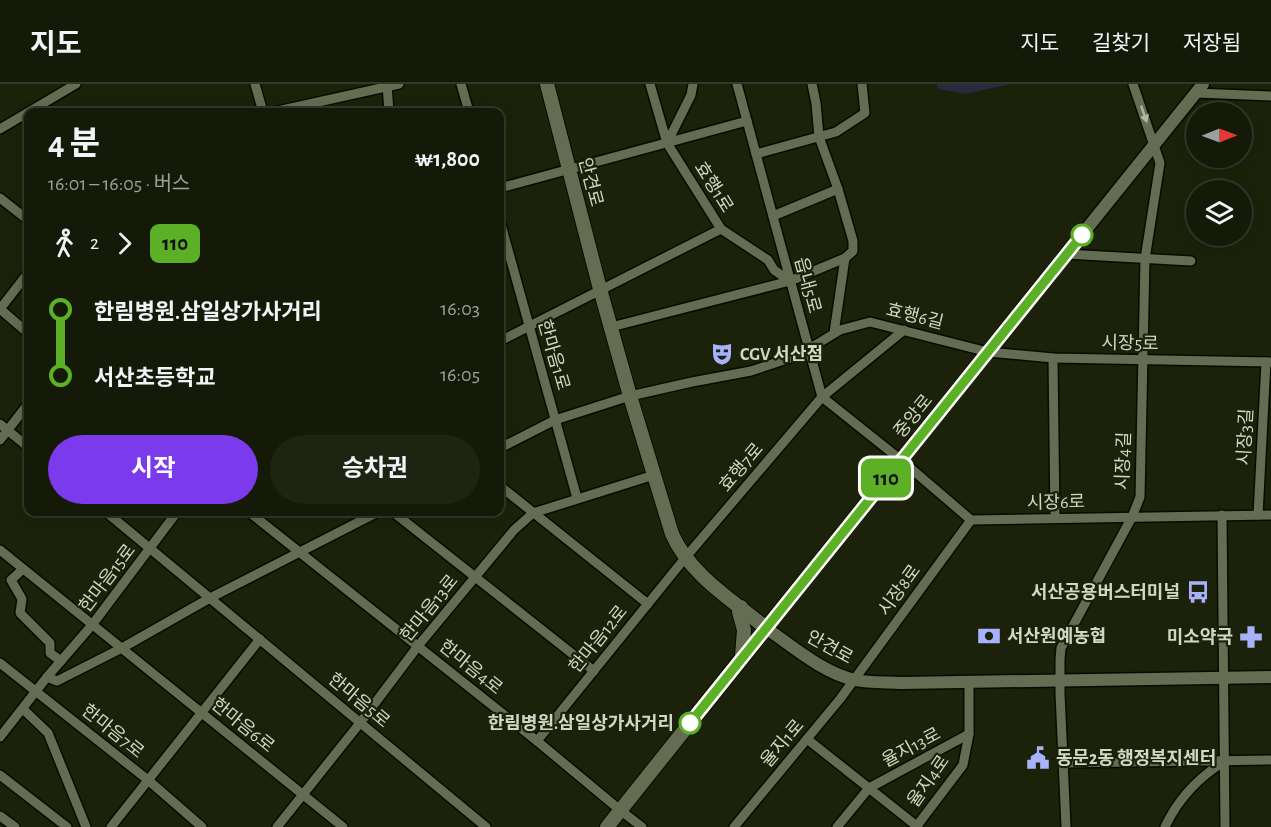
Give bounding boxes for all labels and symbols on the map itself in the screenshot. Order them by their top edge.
north arrow [1186,102,1252,168]
one-way arrow [1139,105,1149,123]
street label: 안견로 [575,156,606,209]
street label: 효행1로 [691,159,736,216]
unlabelled marker [1071,224,1093,246]
street label: 읍내5로 [791,255,824,315]
street label: 효행6길 [884,300,945,333]
street label: 한마음1로 [534,318,573,393]
street label: 시장5로 [1101,333,1159,353]
theatre icon: CGV 서산점 [709,341,735,367]
place label: CGV 서산점 [740,345,823,364]
street label: 중앙로 [890,390,936,442]
street label: 시장3길 [1234,408,1256,466]
street label: 시장4길 [1112,431,1134,491]
street label: 효행7로 [716,439,767,495]
line badge: 110 [852,458,920,498]
street label: 시장6로 [1027,491,1085,513]
street label: 한마음15로 [76,541,139,616]
street label: 시장8로 [874,561,924,619]
street label: 한마음13로 [397,571,462,645]
bus stop icon: 서산공용버스터미널 [1185,579,1211,605]
place label: 서산공용버스터미널 [1031,583,1180,602]
street label: 한마음12로 [566,602,631,677]
bank icon: 서산원예농협 [976,623,1002,649]
pharmacy icon: 미소약국 [1238,624,1264,650]
street label: 안견로 [803,627,856,668]
place label: 서산원예농협 [1007,627,1106,646]
place label: 미소약국 [1167,628,1233,647]
street label: 한마음4로 [436,636,506,698]
street label: 한마음5로 [324,669,393,731]
street label: 한마음6로 [208,694,278,756]
street label: 한마음7로 [78,701,147,762]
marker: 한림병원.삼일상가사거리 [679,712,701,734]
place label: 한림병원.삼일상가사거리 [488,713,674,733]
street label: 율지1로 [756,715,808,771]
street label: 율지13로 [878,723,944,771]
public building icon: 동문2동 행정복지센터 [1025,745,1051,771]
place label: 동문2동 행정복지센터 [1056,748,1216,768]
street label: 율지4로 [903,751,953,811]

